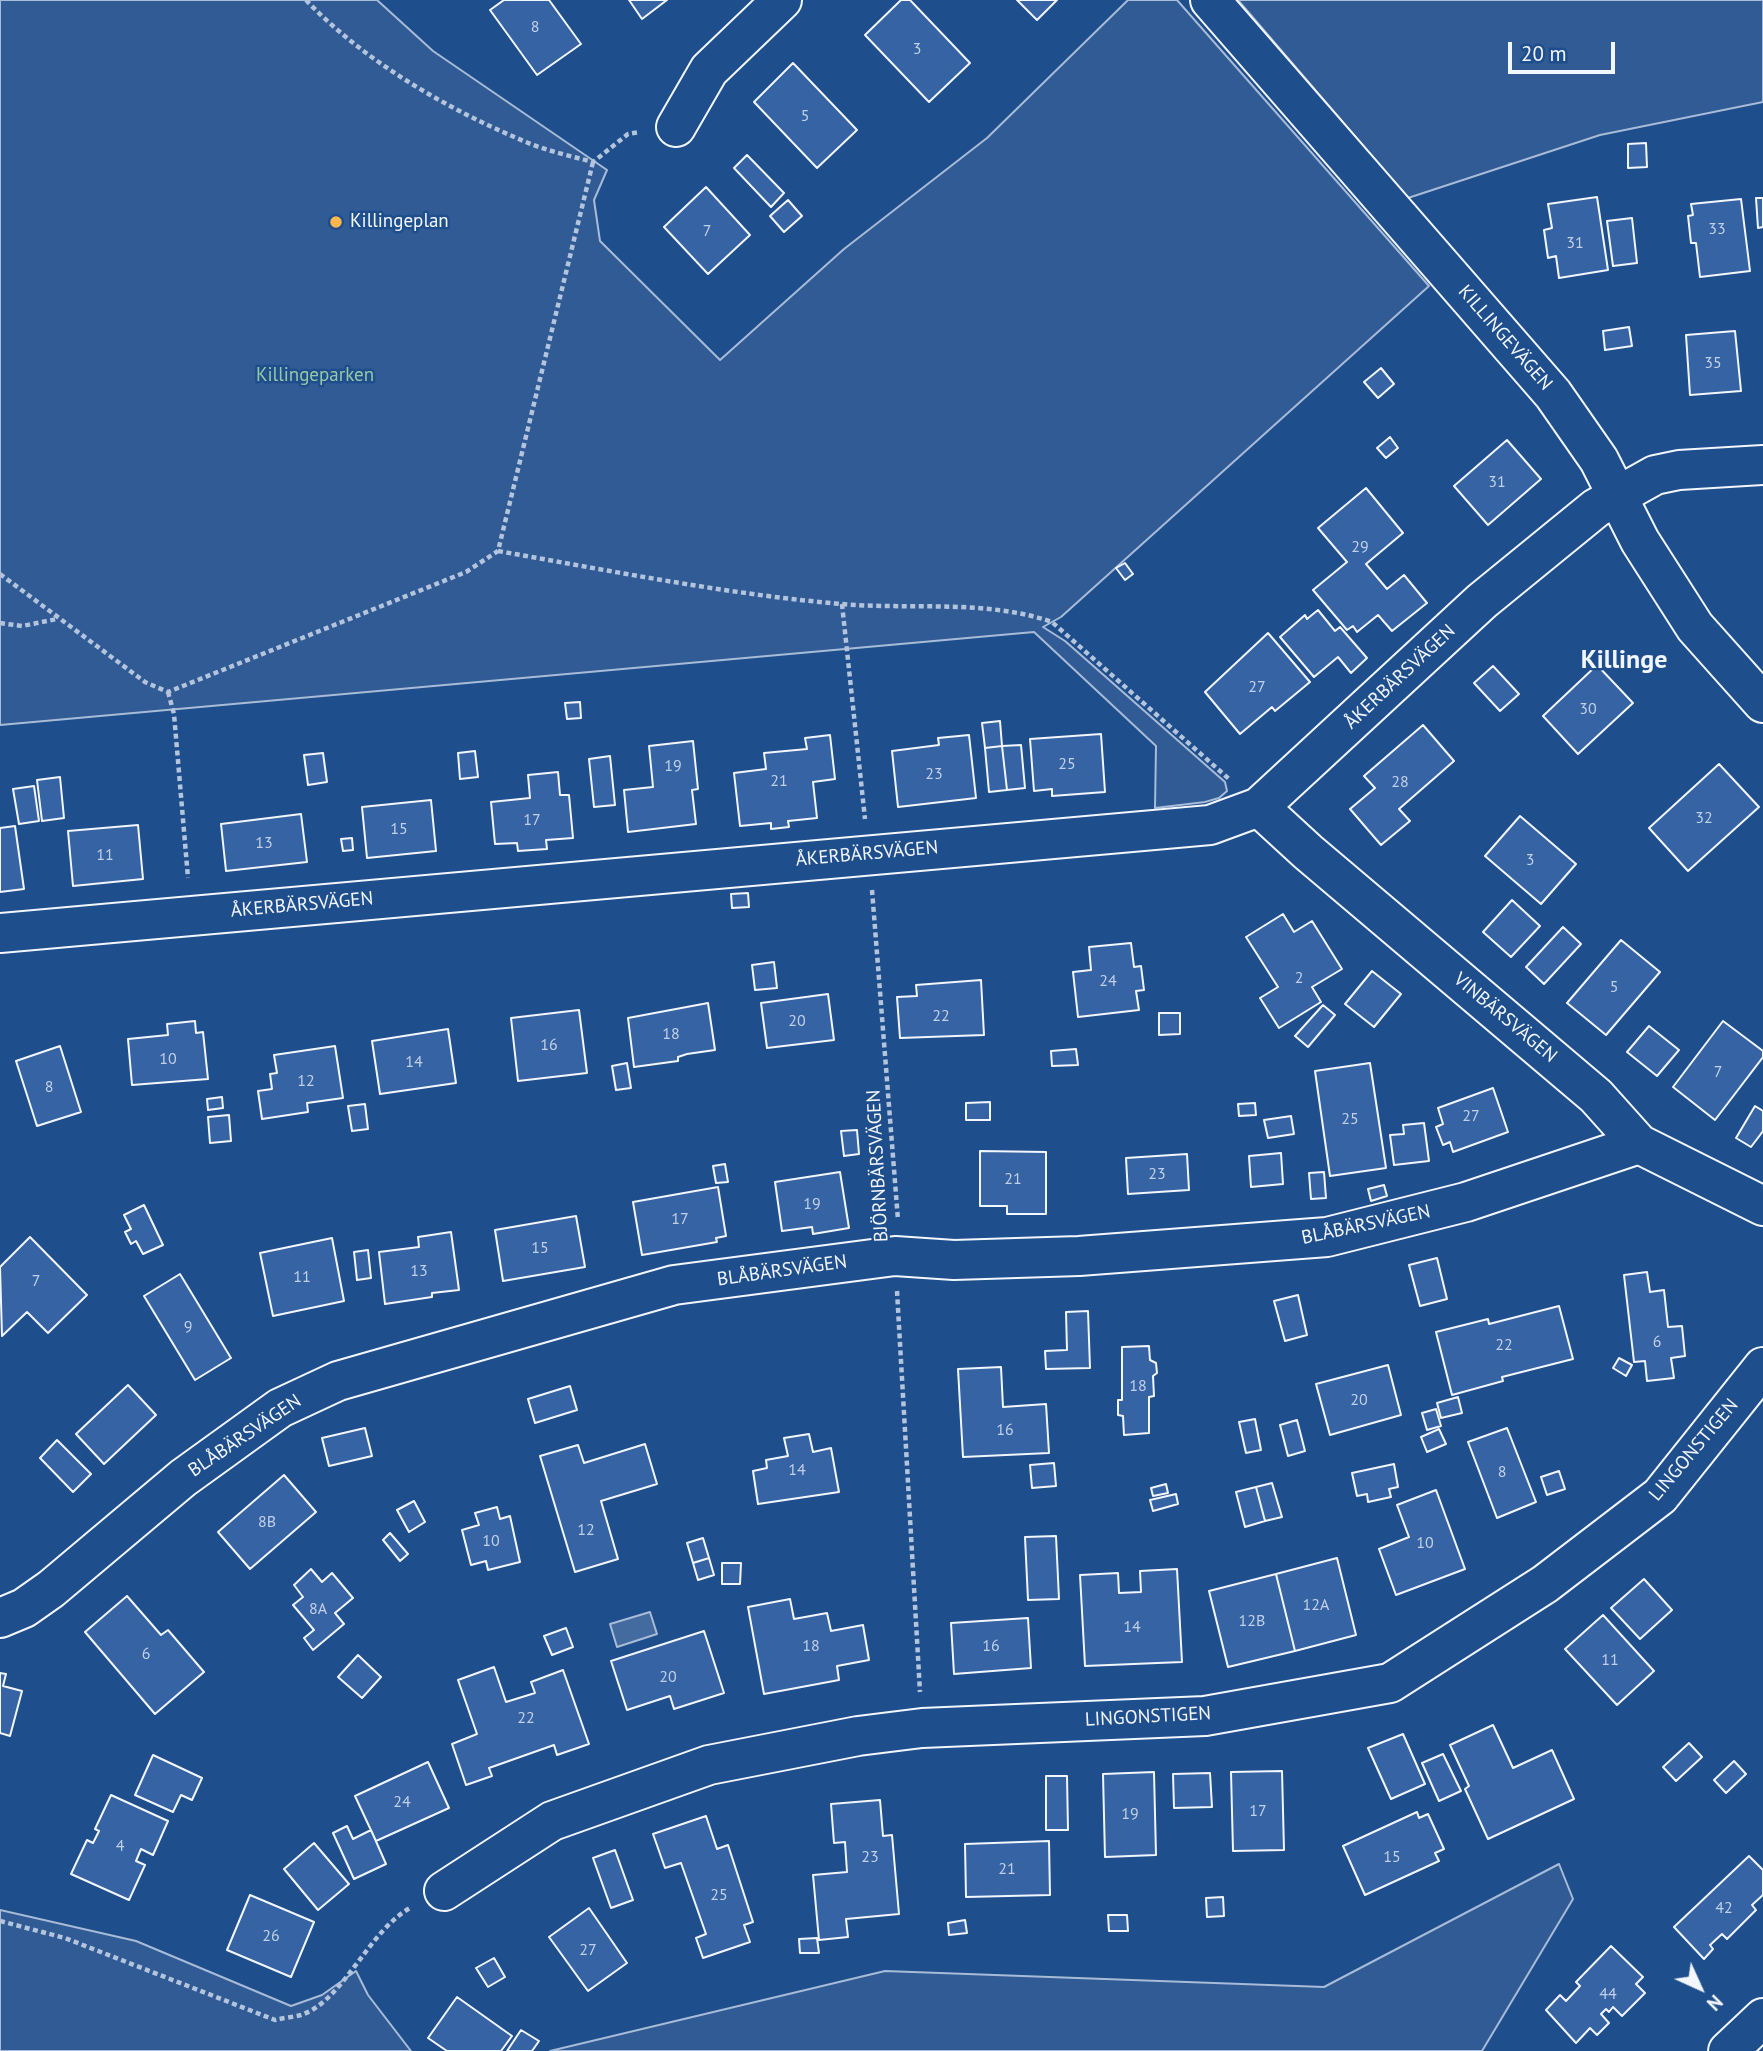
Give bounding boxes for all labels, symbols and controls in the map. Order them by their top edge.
house number: 8 [531,17,539,37]
scale bar [1511,28,1618,72]
house number: 3 [913,39,921,59]
text: 20 m [1521,40,1567,67]
house number: 5 [801,106,809,126]
place label: Killingeplan [350,211,449,233]
marker: Killingeplan [328,214,344,230]
house number: 33 [1708,219,1726,239]
house number: 7 [703,221,711,241]
house number: 31 [1566,233,1584,253]
street label: KILLINGEVÄGEN [1453,281,1557,395]
house number: 35 [1704,353,1722,373]
park label: Killingeparken [256,365,374,387]
house number: 31 [1488,472,1506,492]
house number: 29 [1351,537,1369,557]
street label: ÅKERBÄRSVÄGEN [1340,620,1460,734]
district label: Killinge [1581,645,1667,677]
house number: 27 [1248,677,1266,697]
house number: 30 [1579,699,1597,719]
house number: 25 [1058,754,1076,774]
house number: 19 [664,756,682,776]
house number: 23 [925,764,943,784]
house number: 21 [770,771,788,791]
house number: 28 [1391,772,1409,792]
house number: 32 [1695,808,1713,828]
house number: 17 [523,810,541,830]
house number: 15 [390,819,408,839]
house number: 13 [255,833,273,853]
street label: ÅKERBÄRSVÄGEN [795,836,939,872]
house number: 11 [96,845,114,865]
house number: 3 [1526,850,1534,870]
street label: ÅKERBÄRSVÄGEN [230,887,374,923]
house number: 2 [1295,968,1303,988]
street label: VINBÄRSVÄGEN [1449,968,1561,1068]
house number: 24 [1099,971,1117,991]
house number: 5 [1610,977,1618,997]
house number: 22 [932,1006,950,1026]
house number: 20 [788,1011,806,1031]
house number: 18 [662,1024,680,1044]
house number: 16 [540,1035,558,1055]
house number: 10 [159,1049,177,1069]
house number: 14 [405,1052,423,1072]
house number: 7 [1714,1062,1722,1082]
house number: 12 [297,1071,315,1091]
house number: 8 [45,1077,53,1097]
street label: BJÖRNBÄRSVÄGEN [863,1089,893,1243]
house number: 27 [1462,1106,1480,1126]
house number: 25 [1341,1109,1359,1129]
house number: 23 [1148,1164,1166,1184]
house number: 21 [1004,1169,1022,1189]
house number: 19 [803,1194,821,1214]
street label: BLÅBÄRSVÄGEN [1300,1200,1432,1250]
house number: 17 [671,1209,689,1229]
house number: 15 [531,1238,549,1258]
street label: BLÅBÄRSVÄGEN [716,1251,848,1291]
house number: 13 [410,1261,428,1281]
house number: 11 [293,1267,311,1287]
house number: 7 [32,1271,40,1291]
house number: 9 [184,1317,192,1337]
house number: 6 [1653,1332,1661,1352]
house number: 22 [1495,1335,1513,1355]
house number: 18 [1129,1376,1147,1396]
street label: BLÅBÄRSVÄGEN [184,1390,306,1482]
house number: 20 [1350,1390,1368,1410]
street label: LINGONSTIGEN [1645,1394,1743,1506]
house number: 16 [996,1420,1014,1440]
house number: 14 [788,1460,806,1480]
house number: 8 [1498,1462,1506,1482]
house number: 8B [258,1512,276,1532]
house number: 12 [577,1520,595,1540]
house number: 10 [482,1531,500,1551]
house number: 10 [1416,1533,1434,1553]
house number: 12A [1303,1595,1329,1615]
house number: 8A [309,1599,327,1619]
house number: 12B [1239,1611,1265,1631]
house number: 14 [1123,1617,1141,1637]
house number: 18 [802,1636,820,1656]
house number: 16 [982,1636,1000,1656]
house number: 6 [142,1644,150,1664]
house number: 11 [1601,1650,1619,1670]
house number: 20 [659,1667,677,1687]
street label: LINGONSTIGEN [1084,1702,1212,1732]
house number: 22 [517,1708,535,1728]
house number: 24 [393,1792,411,1812]
house number: 17 [1249,1801,1267,1821]
house number: 19 [1121,1804,1139,1824]
house number: 4 [116,1836,124,1856]
house number: 23 [861,1847,879,1867]
house number: 15 [1383,1847,1401,1867]
house number: 21 [998,1859,1016,1879]
house number: 25 [710,1885,728,1905]
house number: 42 [1715,1898,1733,1918]
house number: 26 [262,1926,280,1946]
house number: 27 [579,1940,597,1960]
north arrow [1665,1953,1735,2023]
house number: 44 [1599,1984,1617,2004]
text: N [1702,1990,1728,2016]

